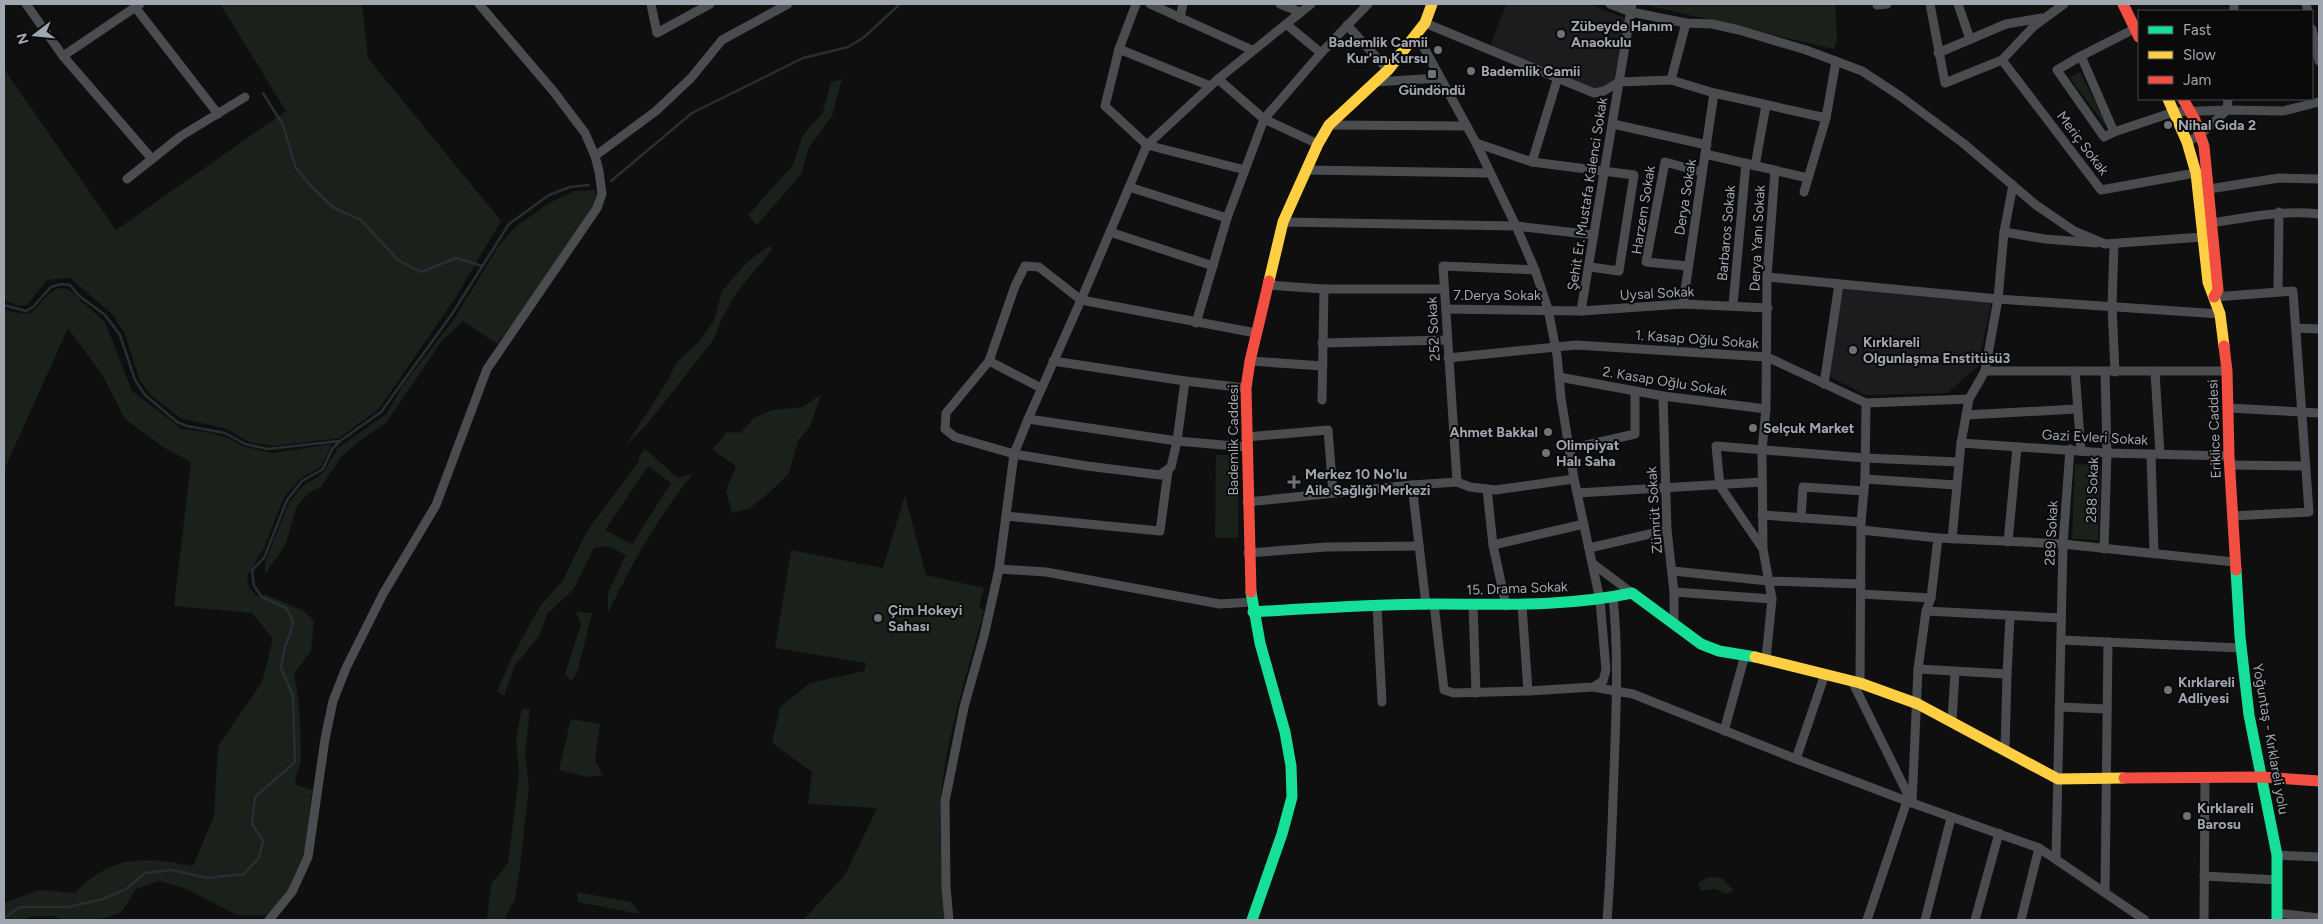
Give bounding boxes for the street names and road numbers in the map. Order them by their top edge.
street label: Şehit Er. Mustafa Kalenci Sokak [1564,96,1611,292]
street label: Meriç Sokak [2053,108,2112,179]
street label: Derya Sokak [1671,157,1700,236]
street label: Harzem Sokak [1628,164,1659,256]
street label: Barbaros Sokak [1714,184,1739,282]
street label: Derya Yanı Sokak [1746,184,1769,292]
street label: Uysal Sokak [1619,283,1695,304]
street label: 7.Derya Sokak [1453,287,1541,304]
street label: 252 Sokak [1423,296,1444,362]
street label: 1. Kasap Oğlu Sokak [1635,327,1760,352]
street label: 2. Kasap Oğlu Sokak [1601,363,1729,400]
street label: Eriklice Caddesi [2204,379,2225,479]
street label: Bademlik Caddesi [1225,384,1242,496]
street label: Gazi Evleri Sokak [2041,426,2149,449]
street label: 288 Sokak [2083,457,2102,523]
street label: Zümrüt Sokak [1643,466,1666,554]
street label: 289 Sokak [2041,500,2062,566]
street label: 15. Drama Sokak [1466,578,1568,599]
street label: Yoğuntaş - Kırklareli yolu [2249,662,2292,816]

